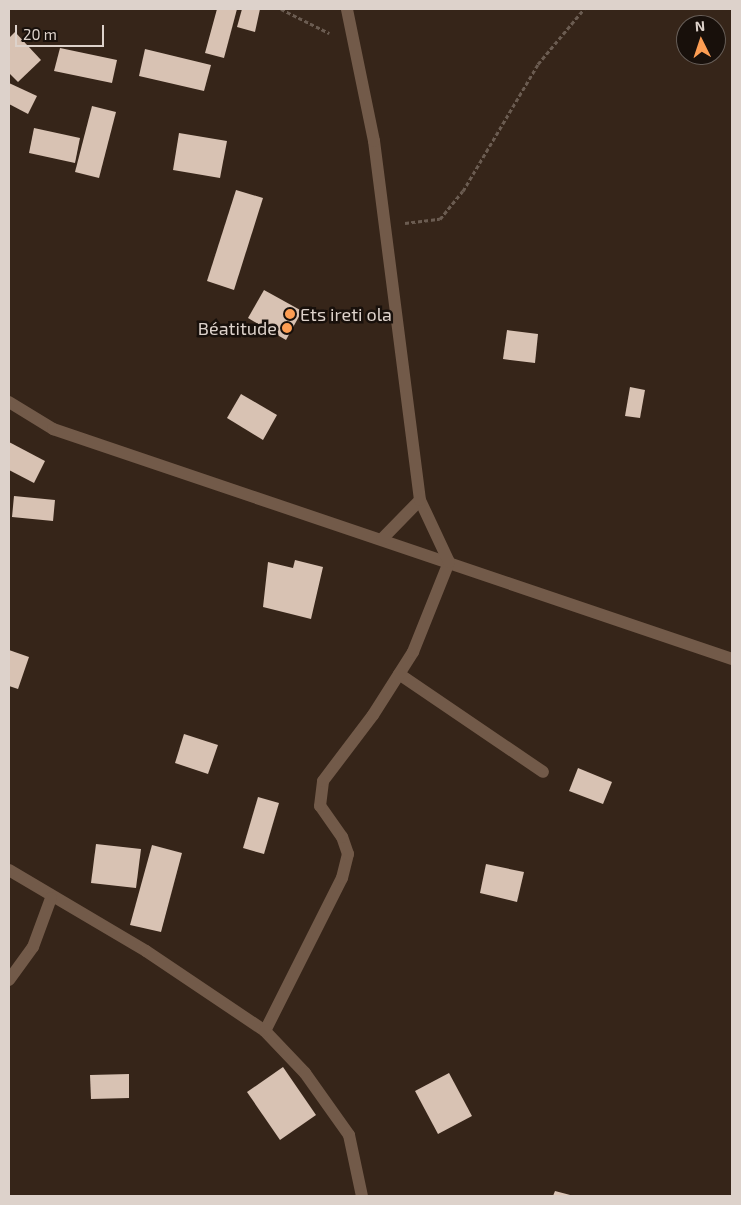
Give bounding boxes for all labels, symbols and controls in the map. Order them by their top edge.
scale bar [18,15,106,47]
north arrow [676,15,726,65]
text: N [694,17,706,34]
text: 20 m [23,25,57,43]
place label: Ets ireti ola [300,303,392,325]
marker: Ets ireti ola [284,308,296,320]
place label: Béatitude [198,317,277,339]
marker: Béatitude [281,322,293,334]

